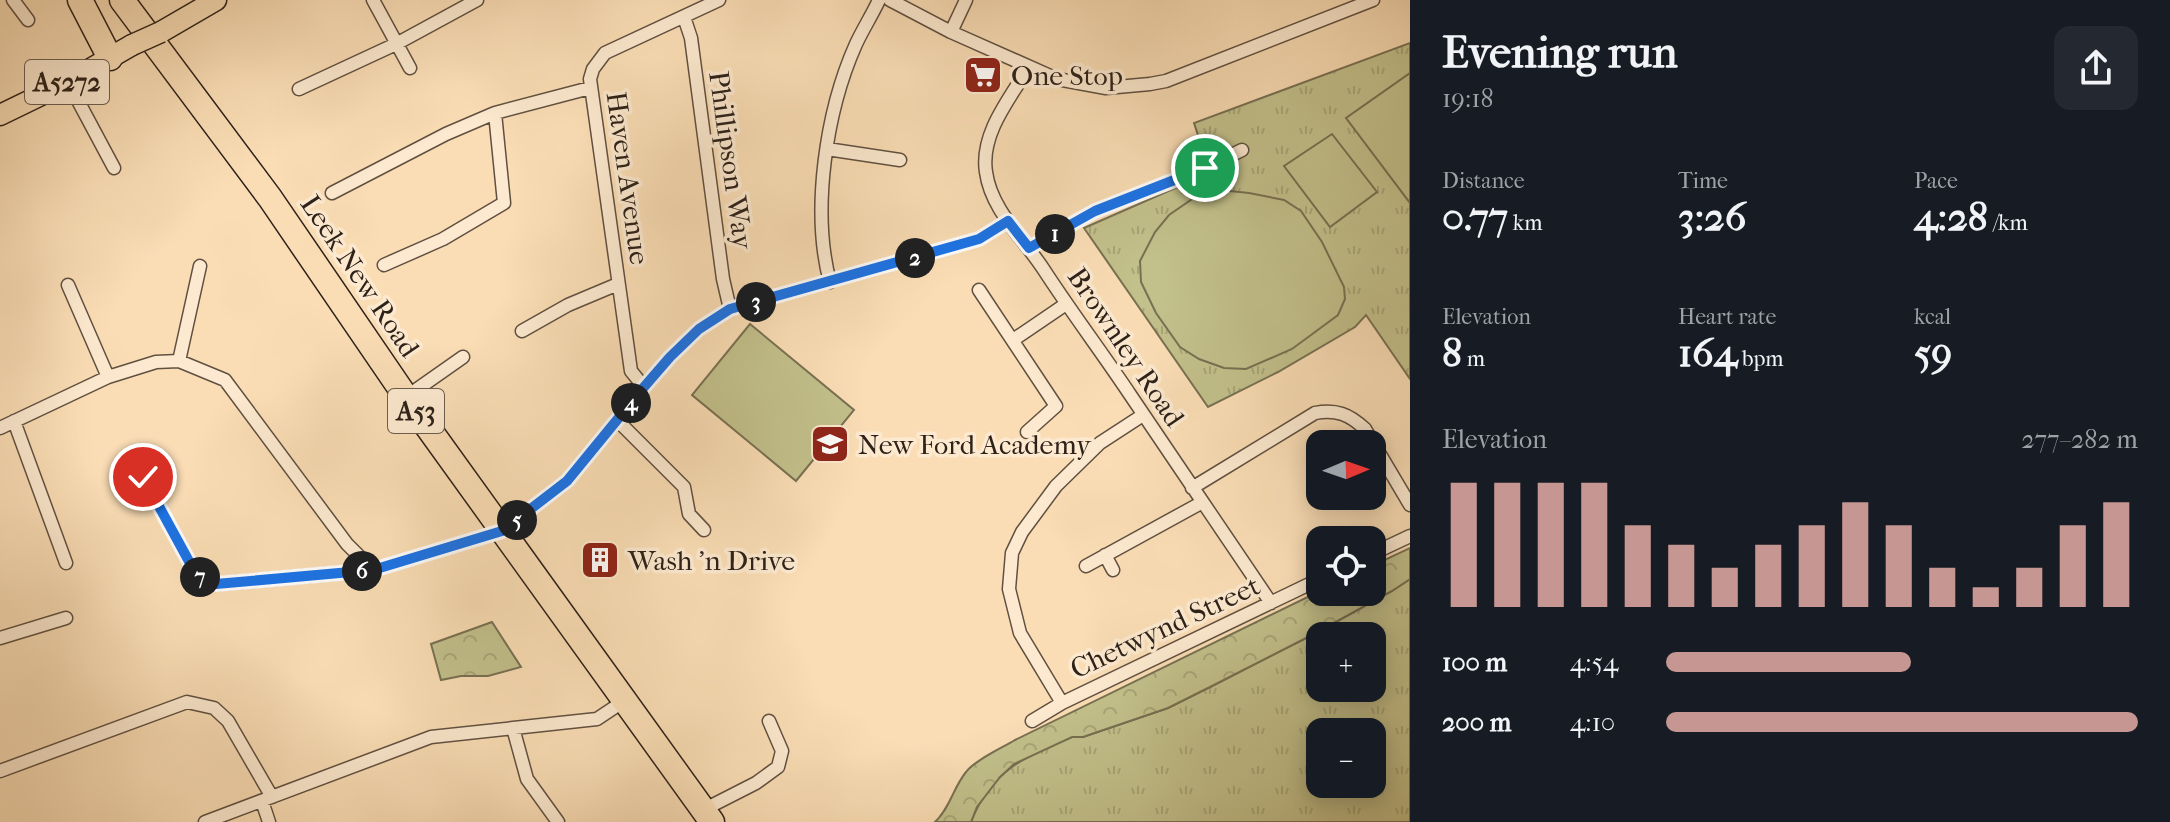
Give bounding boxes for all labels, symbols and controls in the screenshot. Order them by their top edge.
button: share [2054,26,2138,110]
text: Evening run [1442,27,1677,78]
supermarket icon: One Stop [962,54,1004,96]
place label: One Stop [1011,59,1123,92]
road number: A5272 [25,60,109,104]
street label: Phillipson Way [702,69,760,252]
text: 19:18 [1442,83,1494,114]
street label: Haven Avenue [600,89,657,267]
pin [1171,134,1239,202]
icon: arrive [1183,146,1227,190]
text: Distance [1442,168,1525,194]
text: Time [1678,168,1728,194]
text: Pace [1914,168,1958,194]
street label: Leek New Road [294,189,427,364]
text: 0.77 [1442,194,1508,240]
text: 3:26 [1678,194,1746,240]
text: 4:28 [1914,194,1988,240]
text: km [1508,210,1542,236]
text: /km [1988,210,2028,236]
pin: 1 [1035,214,1075,254]
text: 1 [1051,221,1059,247]
pin: 2 [895,238,935,278]
text: 2 [909,245,921,271]
street label: Brownley Road [1061,261,1192,433]
pin: 3 [736,282,776,322]
text: 3 [751,289,761,315]
text: Elevation [1442,304,1531,330]
text: Heart rate [1678,304,1777,330]
text: kcal [1914,304,1951,330]
text: 8 [1442,330,1462,376]
text: 164 [1678,330,1737,376]
text: 59 [1914,330,1952,376]
text: m [1462,346,1485,372]
text: bpm [1737,346,1784,372]
pin: 4 [611,383,651,423]
road number: A53 [388,389,444,433]
text: 4 [625,390,638,416]
school or university icon: New Ford Academy [809,423,851,465]
text: Elevation [1442,424,1547,455]
text: 277–282 m [2021,424,2138,455]
place label: New Ford Academy [858,428,1092,461]
north arrow [1306,430,1386,510]
map controls [1306,430,1386,798]
pin [109,443,177,511]
icon: check [121,455,165,499]
pin: 5 [497,500,537,540]
text: 5 [512,507,522,533]
button: locate [1306,526,1386,606]
building icon: Wash 'n Drive [579,539,621,581]
place label: Wash 'n Drive [627,544,795,577]
pin: 6 [342,551,382,591]
pin: 7 [180,557,220,597]
text: 6 [356,558,368,584]
text: 7 [195,564,205,590]
street label: Chetwynd Street [1065,569,1265,685]
button: + [1306,622,1386,702]
text: 100 m [1442,647,1507,678]
text: 4:54 [1570,647,1618,678]
text: 200 m [1442,707,1511,738]
text: 4:10 [1570,707,1615,738]
button: − [1306,718,1386,798]

